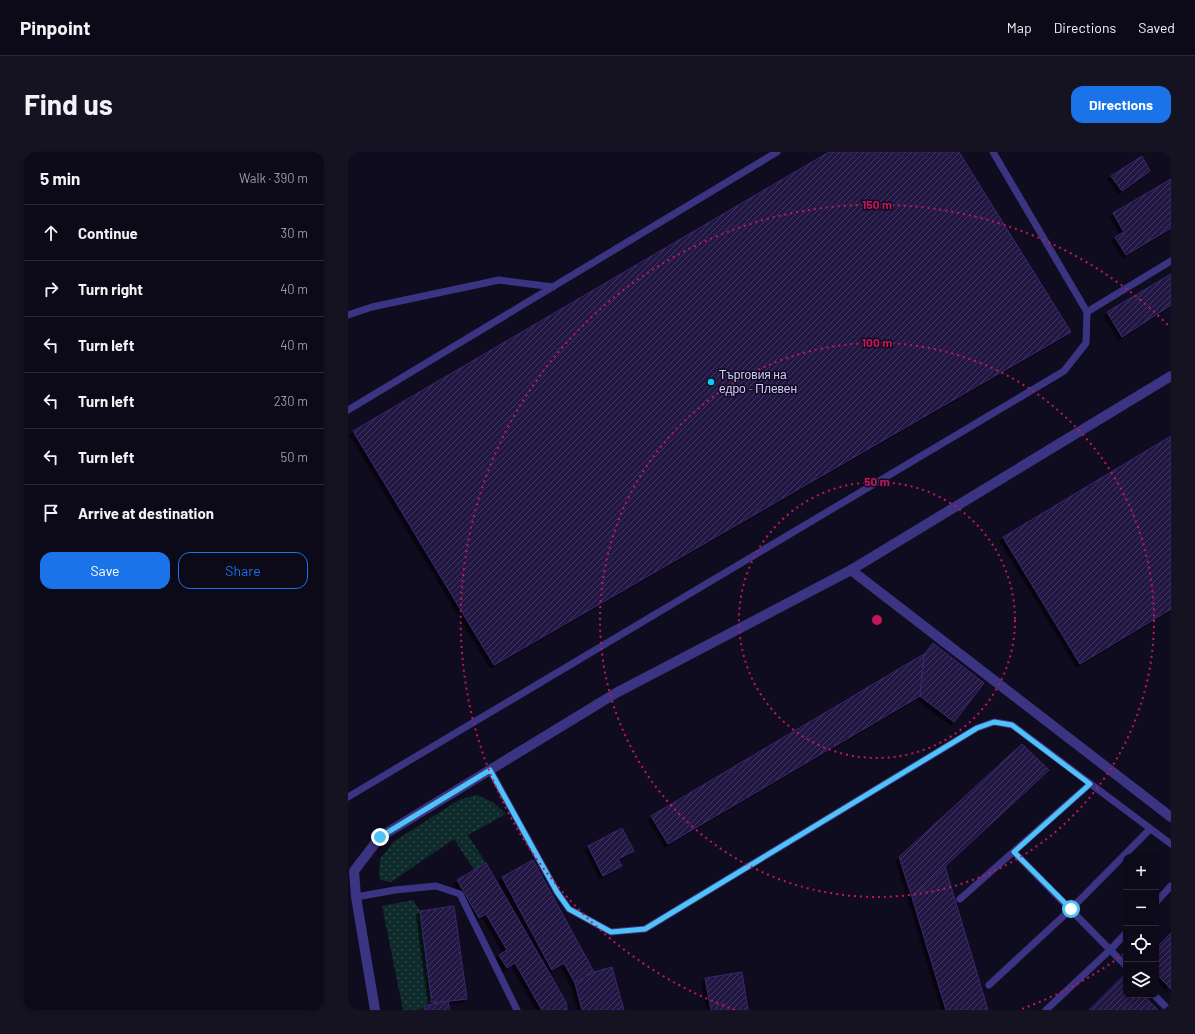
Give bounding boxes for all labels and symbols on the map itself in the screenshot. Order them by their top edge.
text: 150 m [862,197,892,211]
text: 100 m [862,335,892,349]
place label: Търговия на едро - Плевен [719,367,797,396]
marker: Търговия на едро - Плевен [706,377,716,387]
text: 50 m [864,474,890,488]
centre of rings [870,613,884,627]
route end [371,828,389,846]
route start [1062,900,1080,918]

